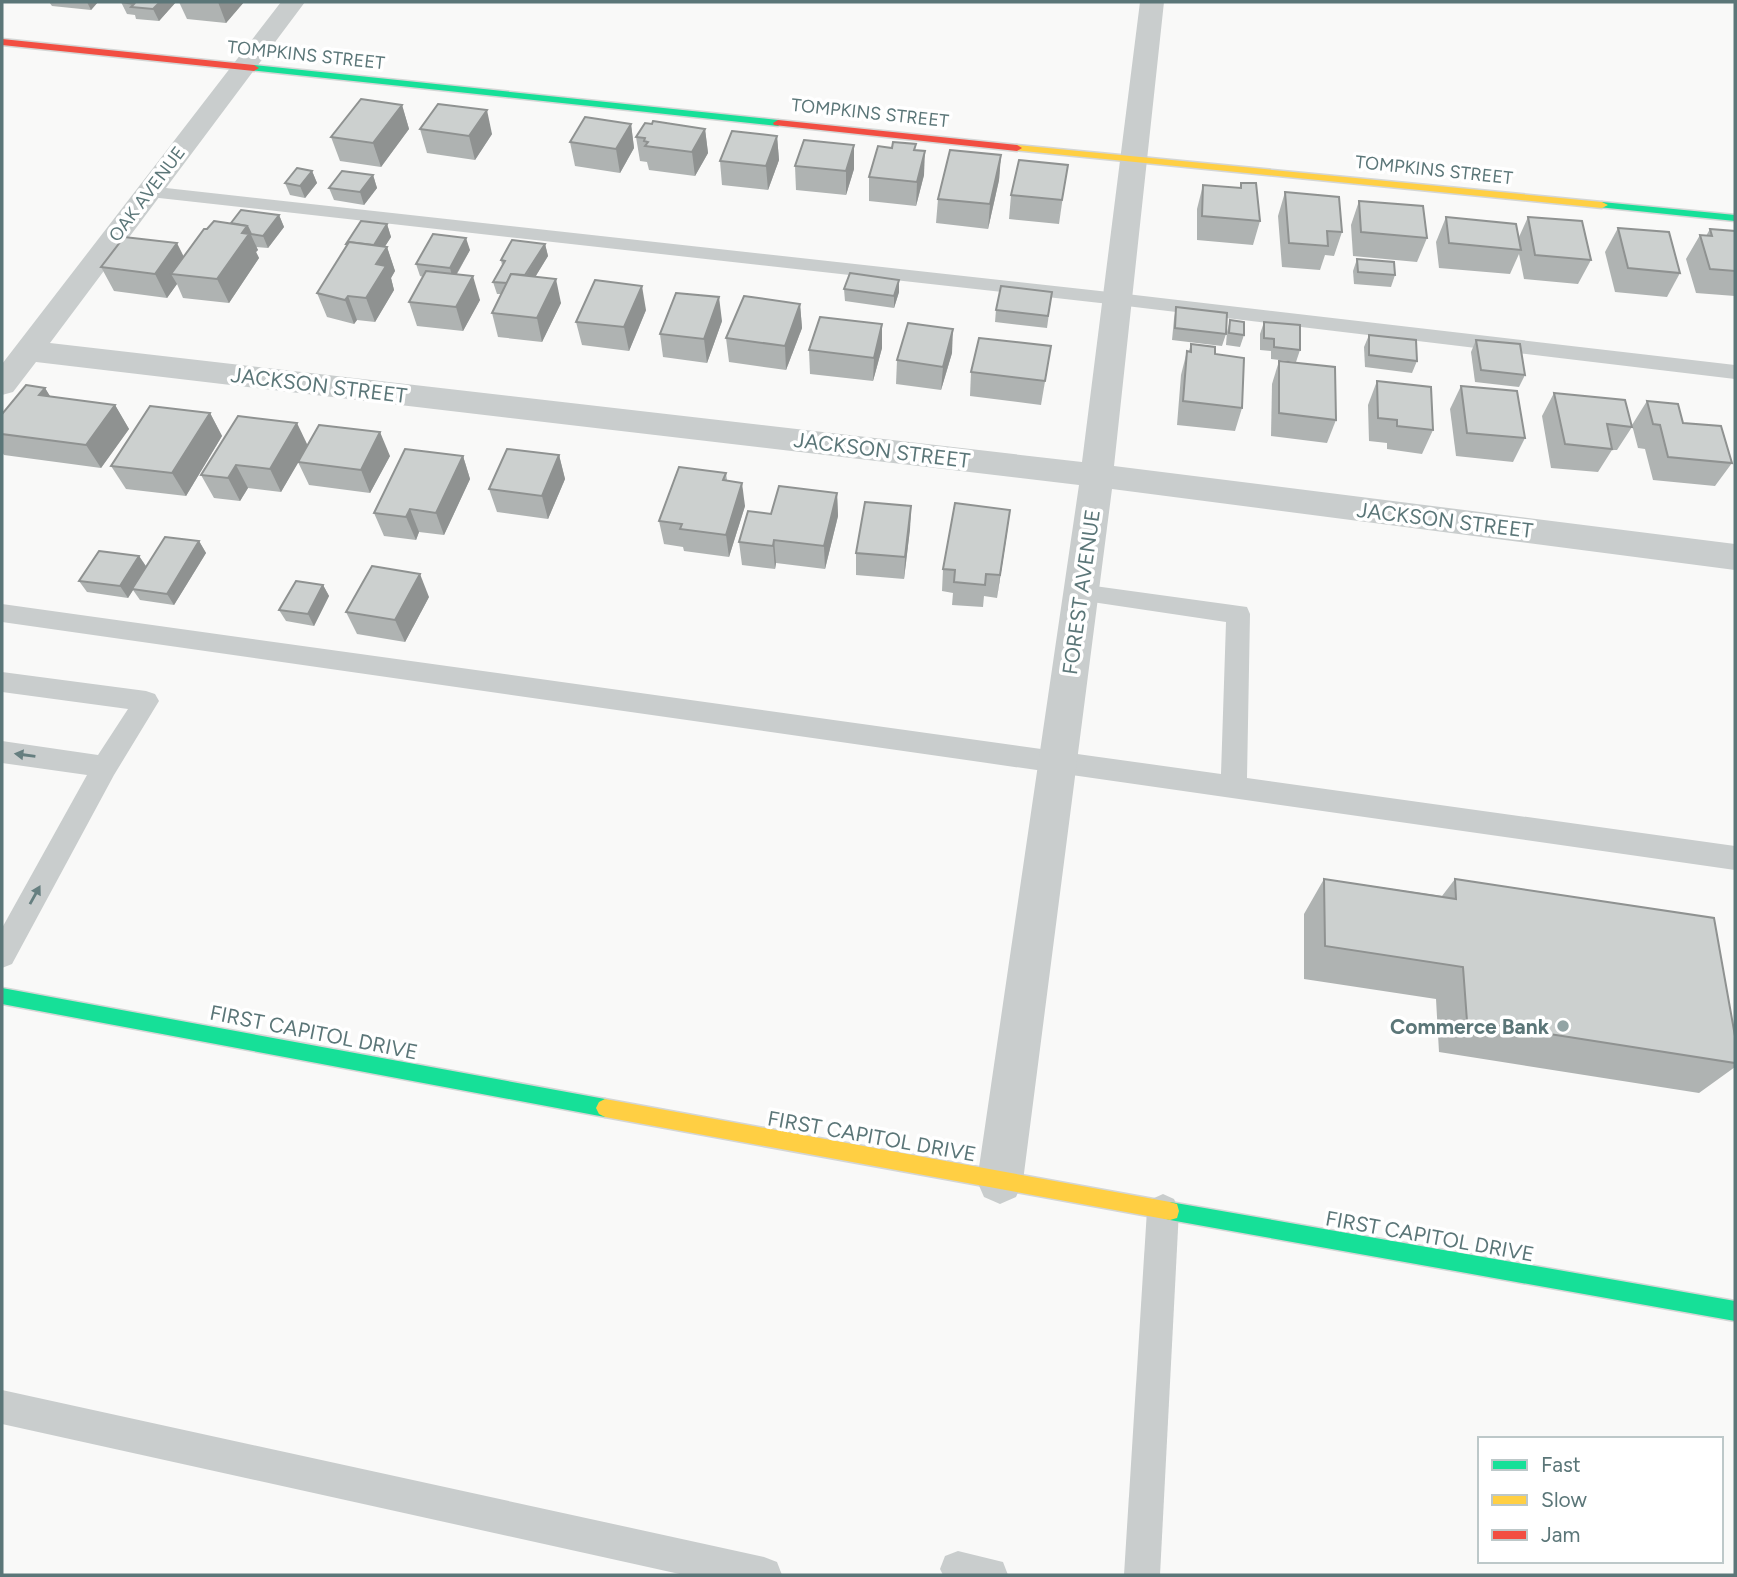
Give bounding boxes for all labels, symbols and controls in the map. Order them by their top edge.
street label: TOMPKINS STREET [226,36,386,74]
street label: TOMPKINS STREET [790,94,950,132]
street label: OAK AVENUE [104,142,190,246]
street label: TOMPKINS STREET [1354,151,1514,189]
street label: JACKSON STREET [230,362,409,408]
street label: JACKSON STREET [793,427,972,473]
street label: JACKSON STREET [1356,497,1535,543]
street label: FOREST AVENUE [1057,508,1105,676]
one-way arrow [14,749,36,760]
one-way arrow [29,885,41,905]
street label: FIRST CAPITOL DRIVE [208,1000,420,1064]
place label: Commerce Bank [1390,1014,1550,1039]
marker: Commerce Bank [1555,1018,1571,1034]
street label: FIRST CAPITOL DRIVE [766,1105,978,1167]
street label: FIRST CAPITOL DRIVE [1324,1205,1536,1267]
legend [1478,1437,1723,1563]
text: Fast [1541,1452,1581,1477]
text: Slow [1541,1487,1587,1512]
text: Jam [1541,1522,1580,1547]

